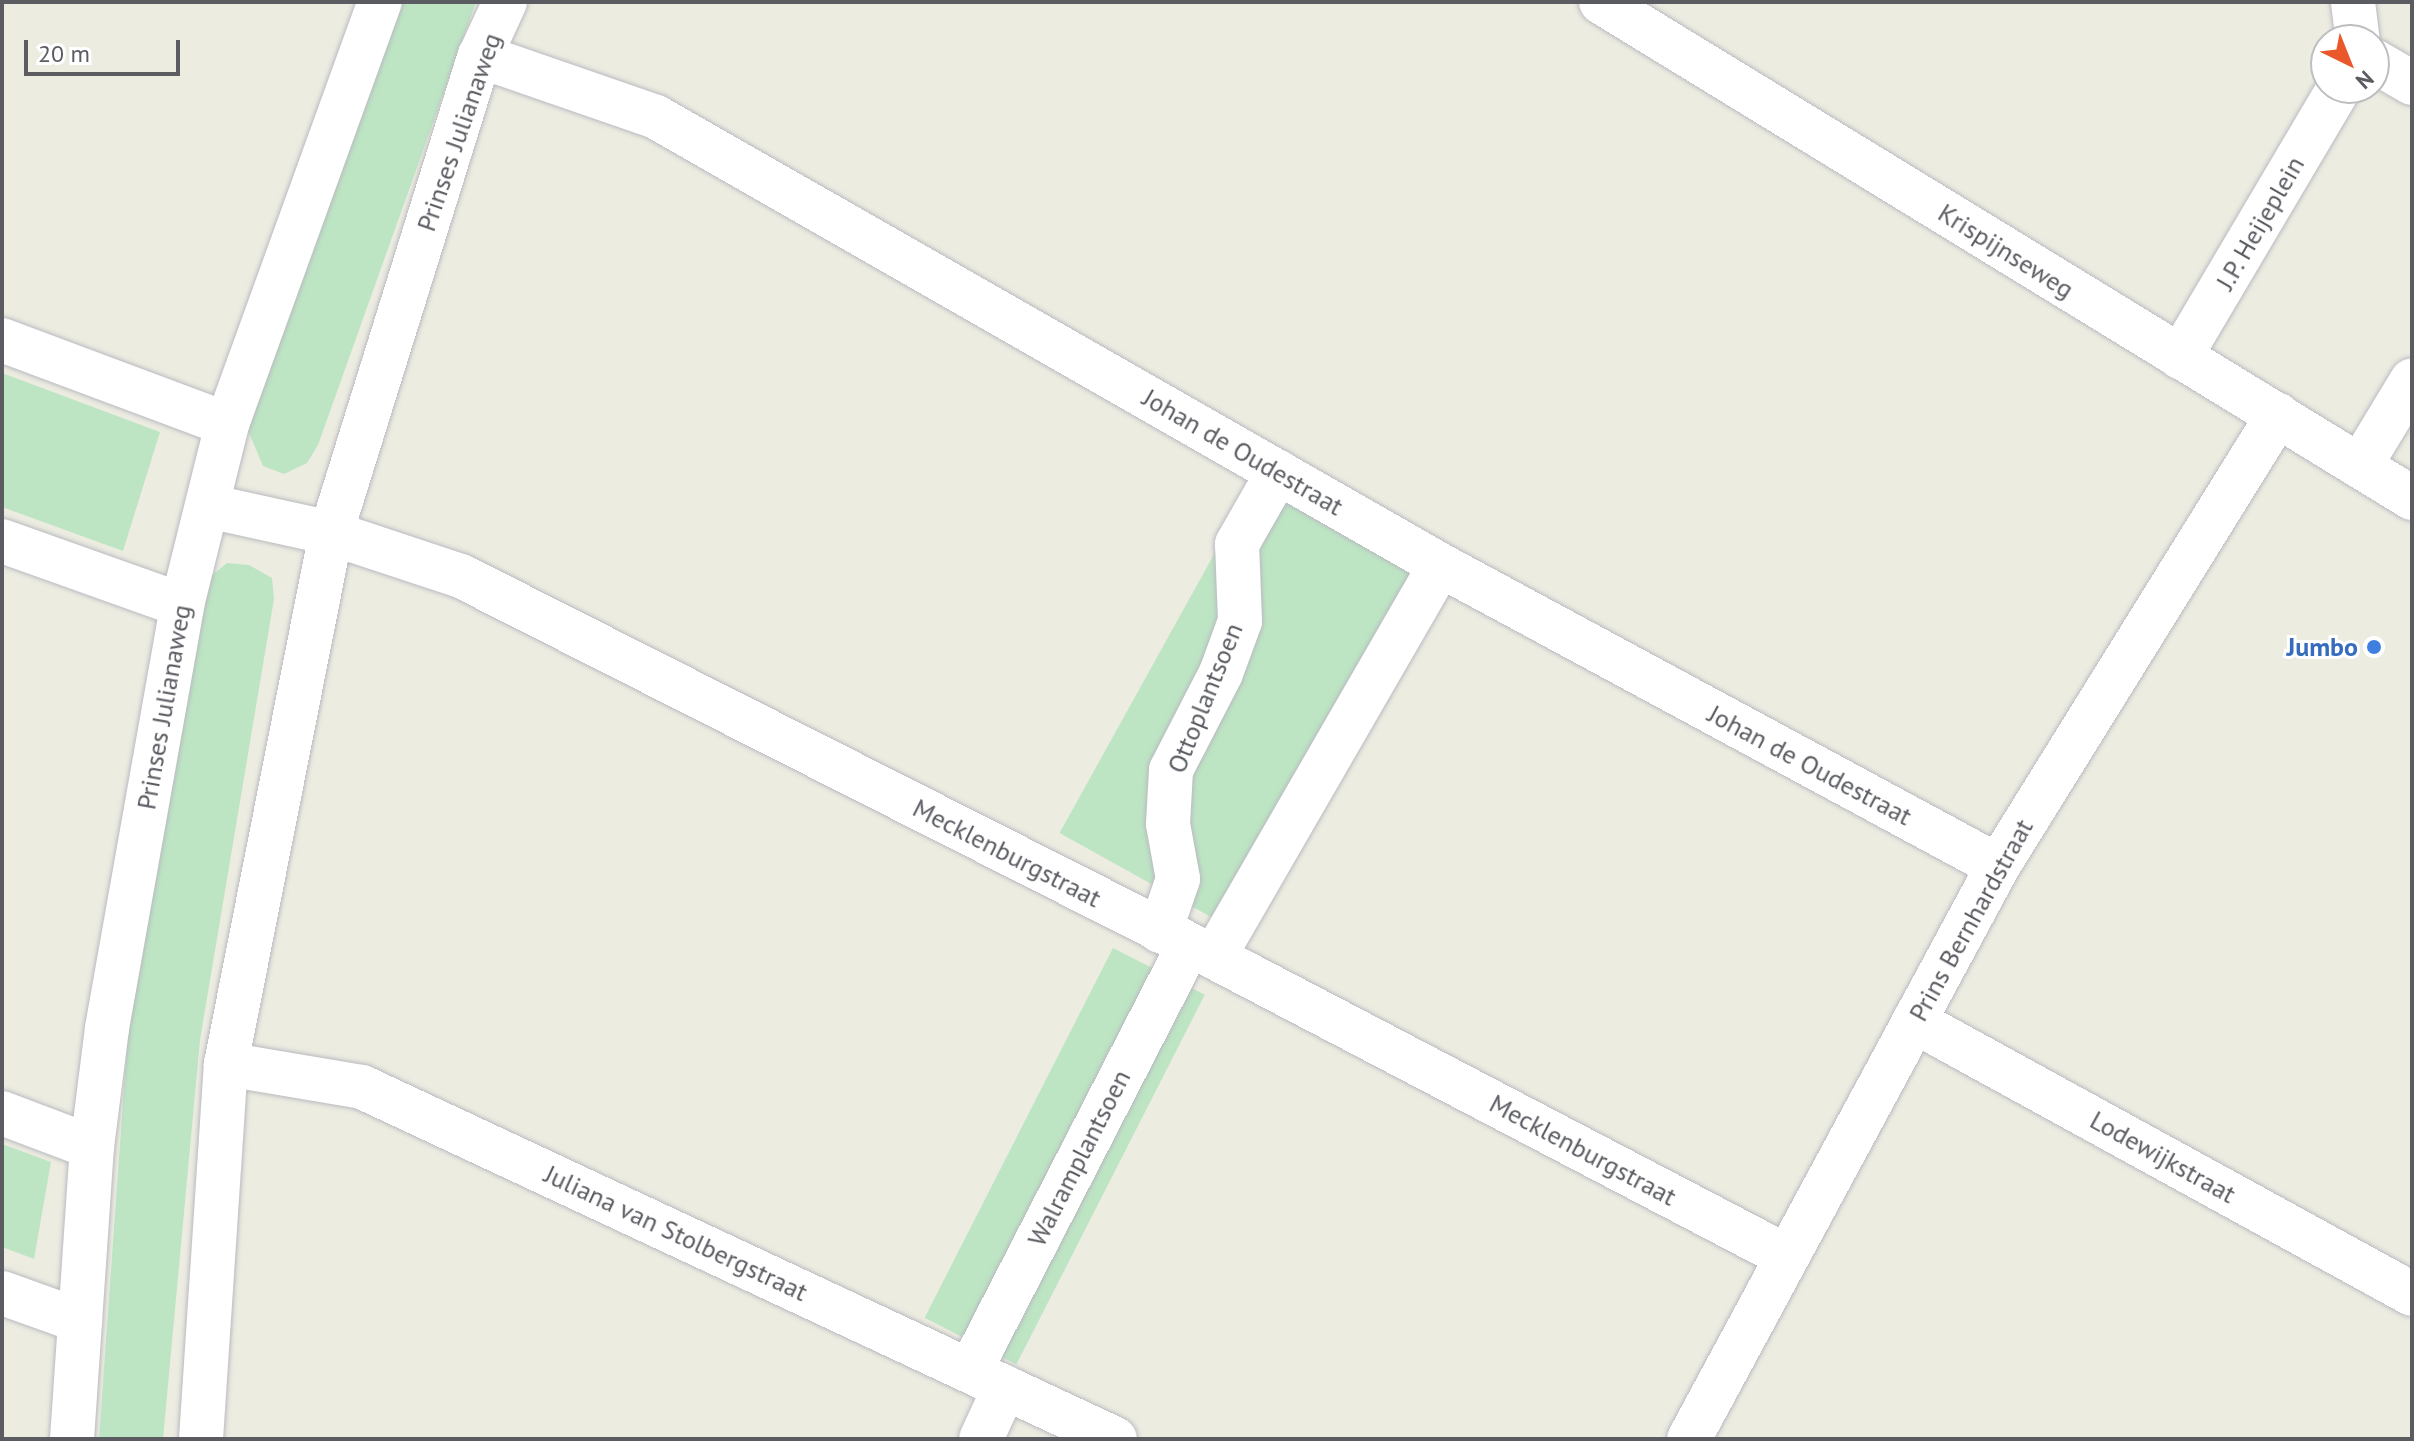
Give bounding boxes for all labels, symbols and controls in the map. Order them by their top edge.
scale bar [28,24,184,74]
north arrow [2310,24,2390,104]
street label: Prinses Julianaweg [410,29,508,235]
text: 20 m [38,38,90,69]
text: N [2350,65,2380,95]
street label: J.P. Heijeplein [2209,150,2311,296]
street label: Krispijnseweg [1933,197,2079,305]
street label: Johan de Oudestraat [1137,382,1349,522]
street label: Prinses Julianaweg [131,602,197,812]
street label: Ottoplantsoen [1161,618,1249,778]
place label: Jumbo [2287,631,2358,663]
marker: Jumbo [2365,638,2383,656]
street label: Johan de Oudestraat [1703,698,1917,832]
street label: Mecklenburgstraat [908,792,1106,914]
street label: Prins Bernhardstraat [1903,814,2039,1026]
street label: Walramplantsoen [1021,1065,1137,1251]
street label: Mecklenburgstraat [1484,1088,1682,1212]
street label: Lodewijkstraat [2085,1104,2241,1210]
street label: Juliana van Stolbergstraat [539,1158,813,1308]

